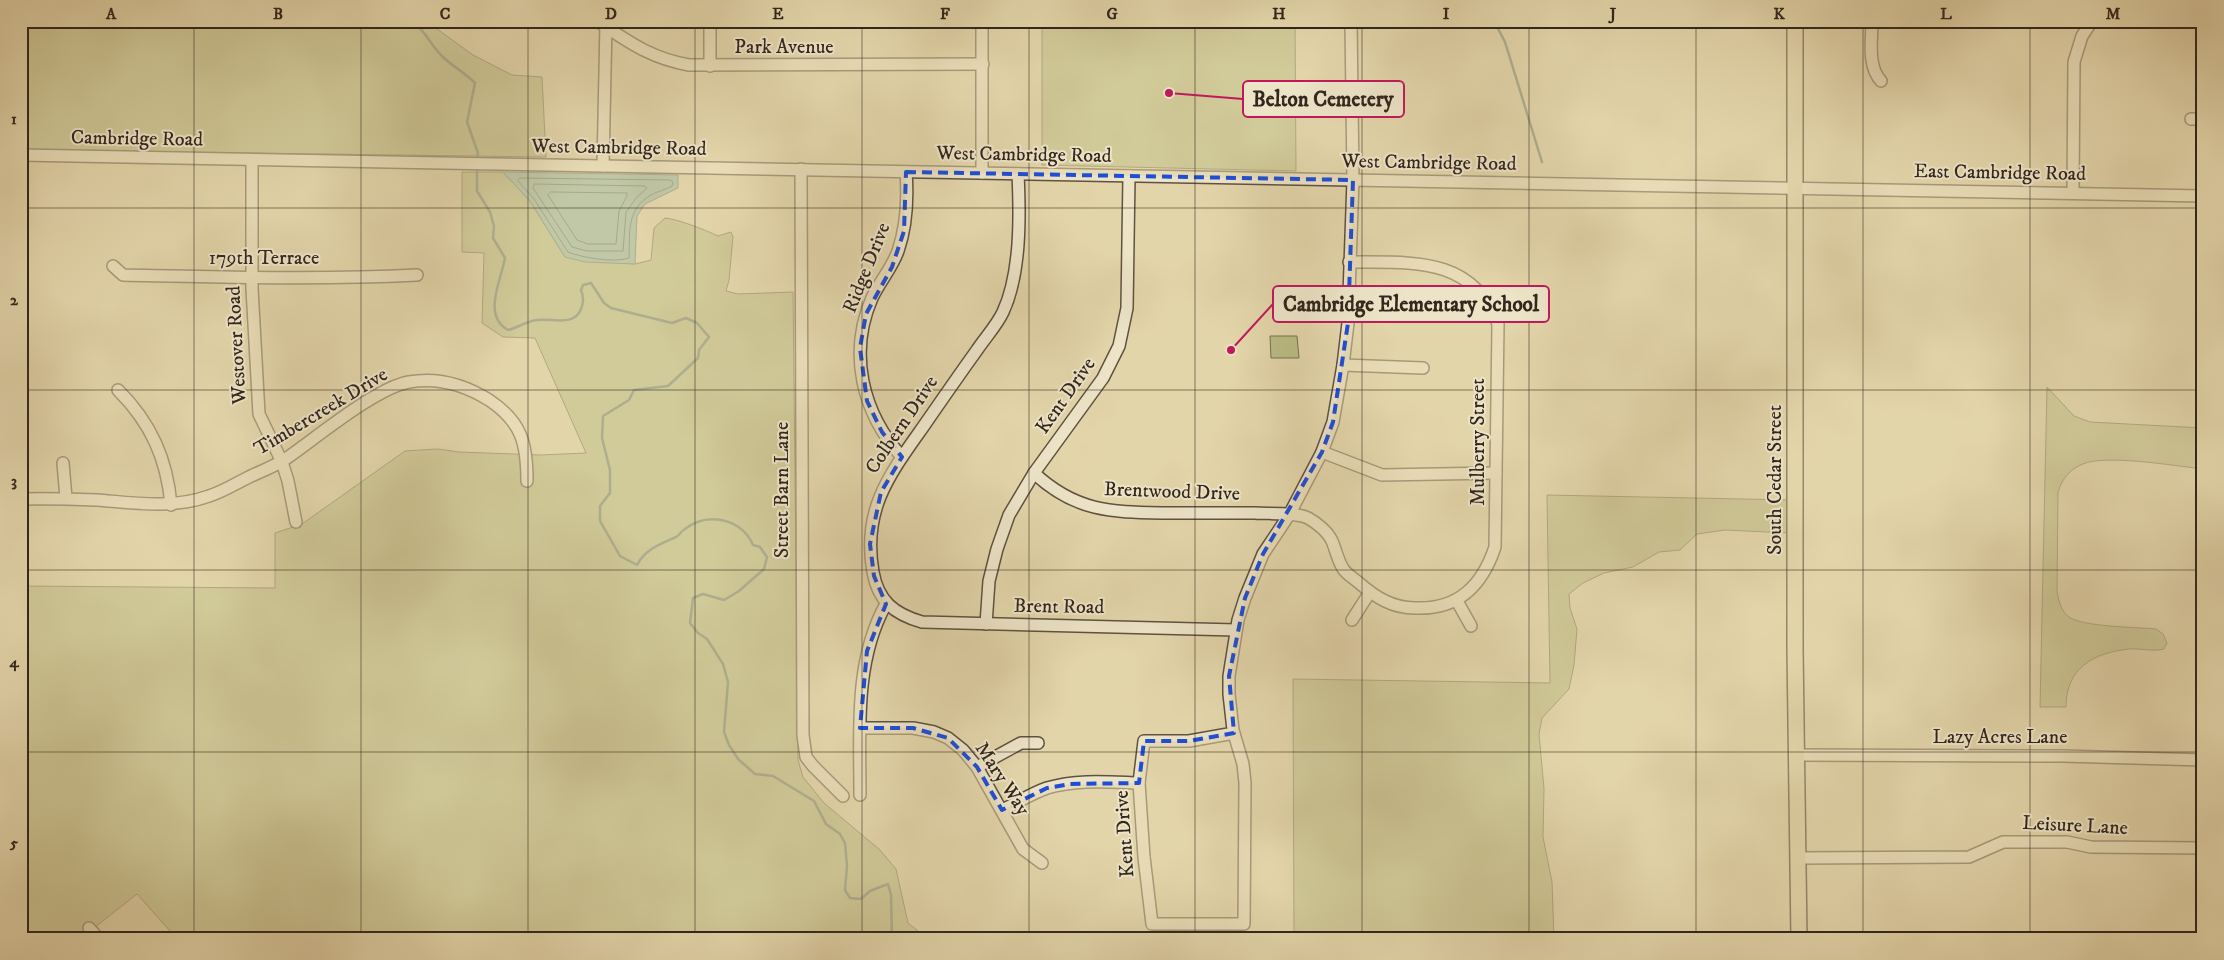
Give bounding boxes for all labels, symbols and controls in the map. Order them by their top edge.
text: A [105,4,117,24]
text: B [273,4,283,24]
text: C [440,4,450,24]
text: D [605,4,617,24]
text: E [772,4,784,24]
text: F [940,4,950,24]
text: G [1106,4,1118,24]
text: H [1272,4,1286,24]
text: I [1443,4,1450,24]
text: J [1608,4,1617,24]
text: K [1773,4,1785,24]
text: L [1940,4,1952,24]
text: M [2106,4,2121,24]
street label: Park Avenue [734,35,834,60]
callout: Belton Cemetery [1243,81,1404,117]
text: Belton Cemetery [1253,87,1394,113]
text: 1 [11,109,17,129]
street label: Cambridge Road [71,125,203,153]
street label: West Cambridge Road [530,134,707,162]
street label: West Cambridge Road [935,141,1112,169]
street label: West Cambridge Road [1340,149,1517,177]
street label: East Cambridge Road [1914,159,2086,187]
street label: Ridge Drive [838,219,896,317]
street label: 179th Terrace [209,246,319,271]
street label: Westover Road [221,285,253,406]
callout: Cambridge Elementary School [1273,286,1549,322]
text: 2 [10,290,19,310]
text: Cambridge Elementary School [1283,292,1540,318]
street label: Kent Drive [1031,353,1101,439]
street label: Timbercreek Drive [250,362,392,462]
street label: Colbern Drive [860,371,944,479]
street label: Mulberry Street [1466,378,1491,506]
street label: South Cedar Street [1763,405,1788,555]
street label: Street Barn Lane [770,422,795,558]
text: 3 [11,471,17,491]
street label: Brentwood Drive [1104,477,1240,507]
street label: Brent Road [1013,594,1105,620]
text: 4 [8,652,19,672]
street label: Lazy Acres Lane [1933,725,2067,750]
street label: Mary Way [969,737,1035,821]
street label: Kent Drive [1109,789,1141,879]
street label: Leisure Lane [2022,811,2128,841]
text: 5 [9,833,18,853]

